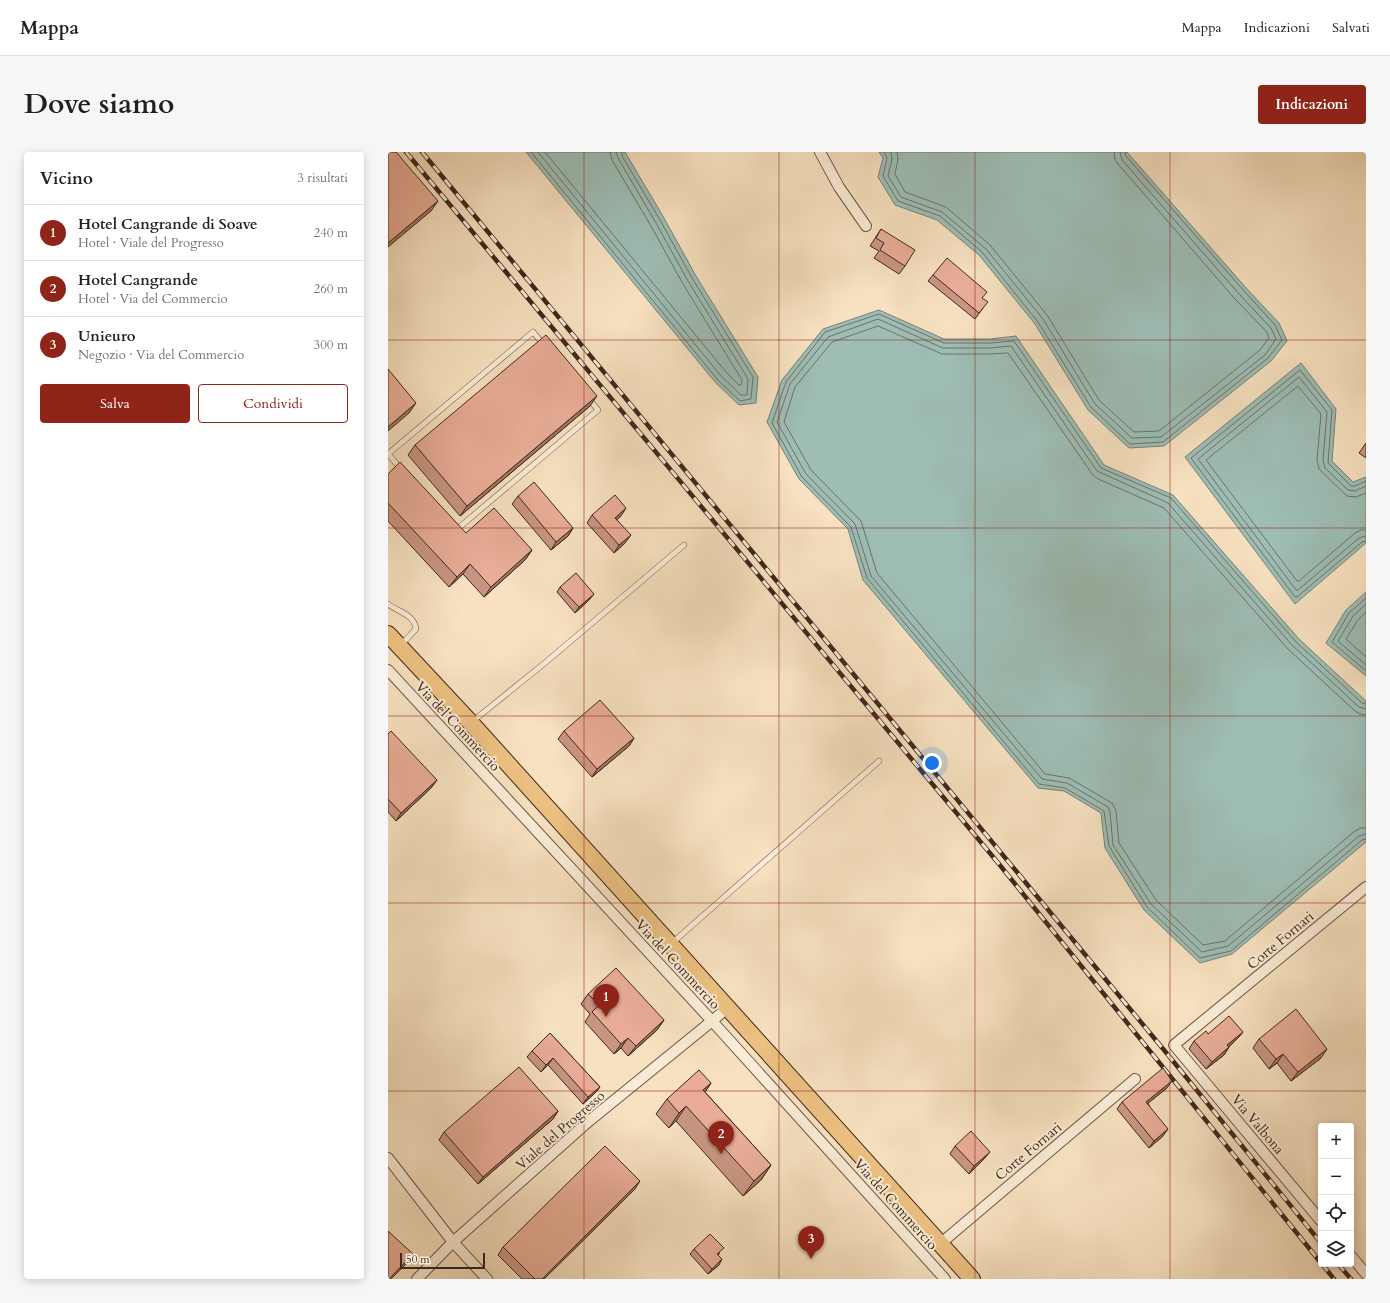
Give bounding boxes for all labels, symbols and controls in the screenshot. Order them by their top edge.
text: Mappa [20,15,79,41]
text: Mappa [1181,18,1222,37]
text: Indicazioni [1244,18,1310,37]
text: Salvati [1332,18,1370,37]
text: Dove siamo [24,85,174,123]
button: Indicazioni [1258,85,1366,124]
text: Vicino [40,167,93,190]
text: 3 risultati [297,169,348,187]
text: Hotel Cangrande di Soave [78,214,258,234]
text: 1 [50,224,56,242]
text: 240 m [314,224,348,242]
text: Hotel · Viale del Progresso [78,234,224,252]
text: Hotel Cangrande [78,270,198,290]
text: 2 [50,280,56,298]
text: 260 m [314,280,348,298]
text: Hotel · Via del Commercio [78,290,228,308]
text: Unieuro [78,326,136,346]
text: 3 [50,336,56,354]
text: 300 m [314,336,348,354]
text: Negozio · Via del Commercio [78,346,244,364]
button: Salva [40,384,190,423]
button: Condividi [198,384,348,423]
street label: Via del Commercio [411,677,505,776]
your location [922,753,942,773]
street label: Corte Fornari [1243,907,1318,974]
street label: Via del Commercio [631,915,725,1014]
pin: 1 [593,984,619,1017]
street label: Viale del Progresso [512,1086,609,1174]
street label: Via Valbona [1227,1090,1288,1158]
street label: Corte Fornari [991,1118,1066,1185]
pin: 2 [708,1121,734,1154]
map controls [1318,1123,1354,1267]
button: + [1318,1123,1354,1159]
street label: Via del Commercio [850,1155,942,1254]
button: − [1318,1159,1354,1195]
button: locate [1318,1195,1354,1231]
pin: 3 [798,1226,824,1259]
button: layers [1318,1231,1354,1267]
scale bar [400,1251,485,1270]
text: 50 m [406,1252,430,1267]

